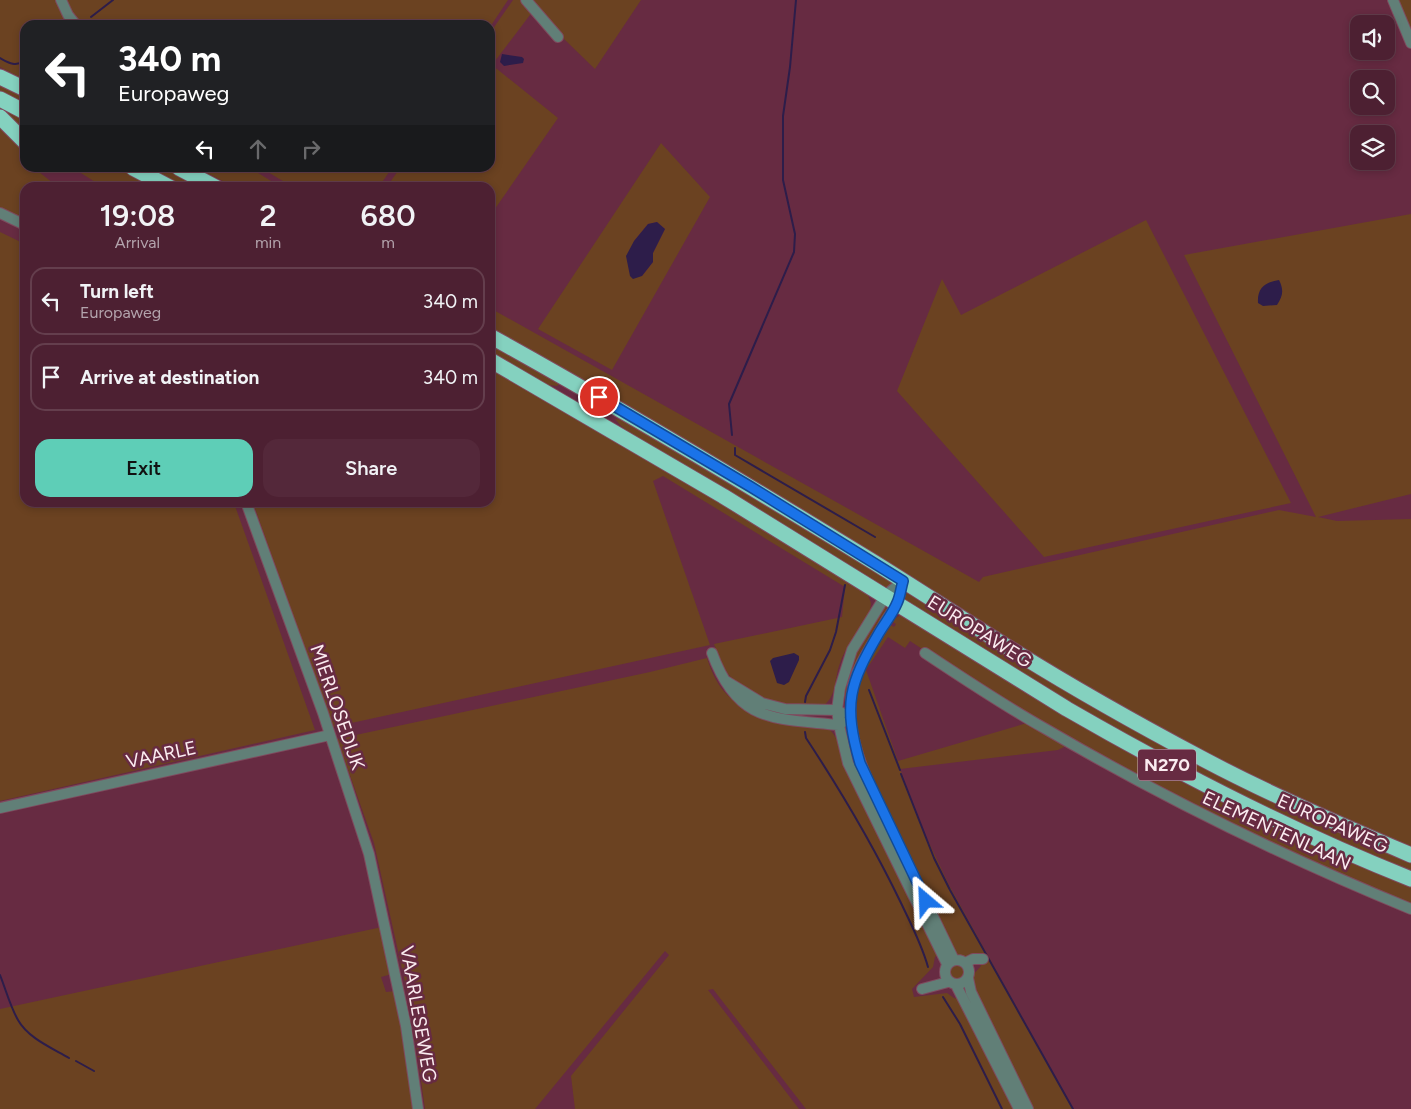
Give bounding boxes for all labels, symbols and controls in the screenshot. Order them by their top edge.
map controls [1350,15,1395,170]
button: sound [1350,15,1395,60]
text: 340 m [118,38,221,80]
icon: left [35,40,100,105]
button: search [1350,70,1395,115]
text: Europaweg [118,80,229,107]
button: layers [1350,125,1395,170]
icon: left [191,135,219,163]
icon: ahead [244,135,272,163]
icon: right [297,135,325,163]
text: 19:08 [99,197,175,234]
text: 2 [259,197,277,234]
text: 680 [361,197,416,234]
text: Arrival [115,233,160,252]
text: min [255,233,281,252]
text: m [381,233,395,252]
text: Turn left [80,280,154,303]
icon: left [37,287,65,315]
text: 340 m [423,290,478,313]
text: Europaweg [80,303,161,322]
icon: arrive [37,363,65,391]
text: Arrive at destination [80,366,259,389]
text: 340 m [423,366,478,389]
pin [578,376,620,418]
icon: arrive [585,383,613,411]
button: Exit [35,439,253,497]
button: Share [263,439,480,497]
street label: EUROPAWEG [923,590,1036,673]
street label: MIERLOSEDIJK [305,641,370,773]
street label: VAARLE [124,736,198,773]
road number: N270 [1138,750,1196,780]
street label: ELEMENTENLAAN [1199,786,1355,875]
street label: EUROPAWEG [1274,789,1392,858]
position arrow [899,874,951,926]
street label: VAARLESEWEG [395,944,442,1084]

